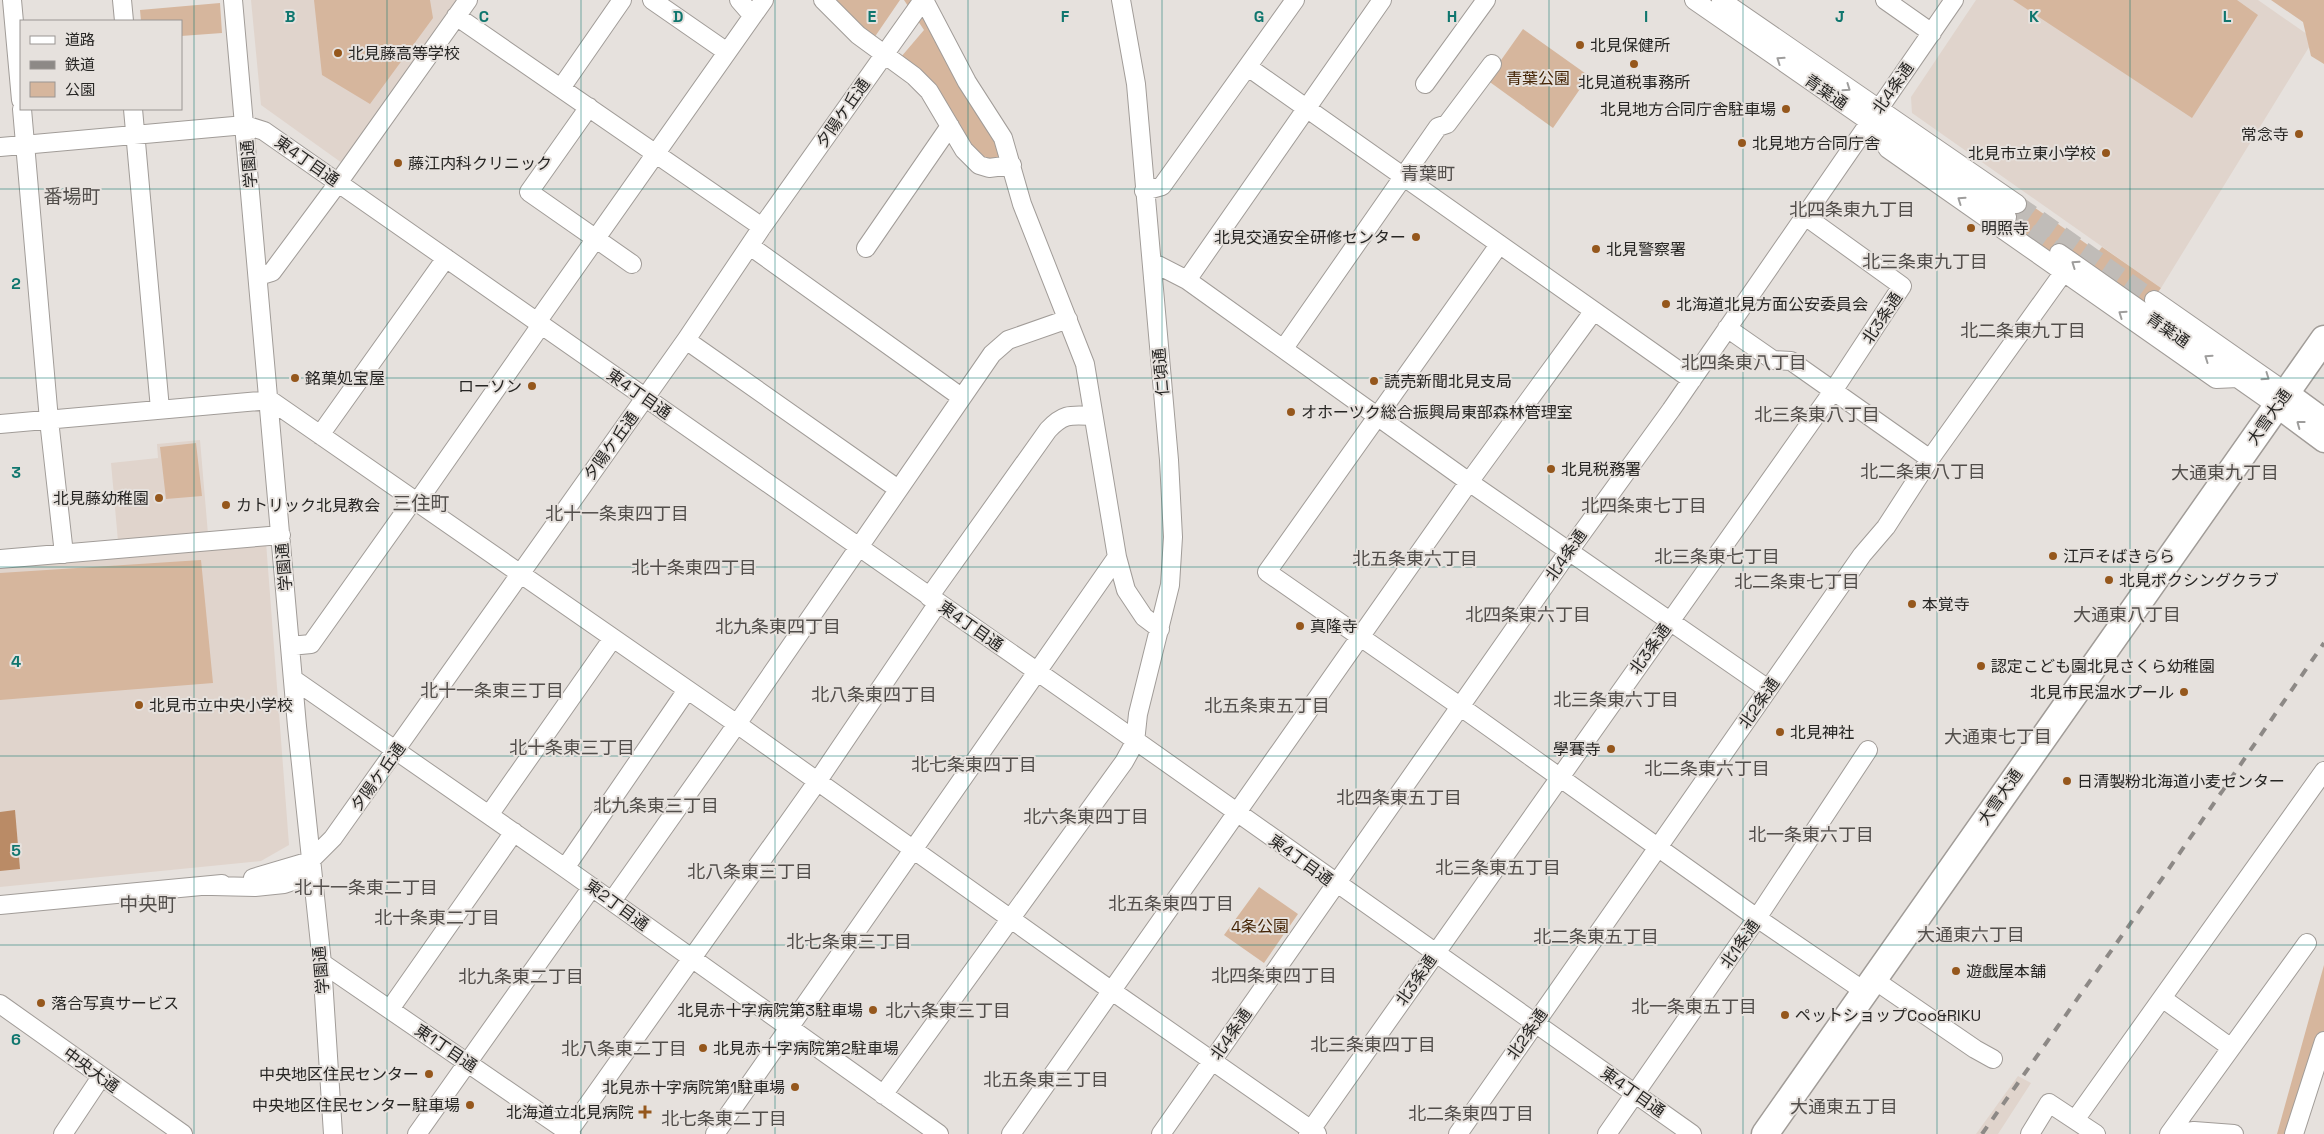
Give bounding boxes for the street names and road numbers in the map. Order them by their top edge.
street label: 北4条通 [1868,58,1918,118]
street label: 青葉通 [1800,70,1852,114]
street label: 夕陽ケ丘通 [811,74,875,152]
street label: 東4丁目通 [271,131,343,191]
street label: 学園通 [236,139,262,189]
street label: 北3条通 [1857,288,1907,348]
street label: 青葉通 [2142,308,2194,352]
street label: 仁頃通 [1148,347,1174,397]
street label: 東4丁目通 [603,364,675,424]
street label: 大雪大通 [2242,385,2296,449]
street label: 夕陽ケ丘通 [579,407,643,485]
street label: 北4条通 [1541,525,1591,585]
street label: 学園通 [271,542,297,592]
street label: 東4丁目通 [935,596,1007,656]
street label: 北3条通 [1625,619,1675,679]
street label: 北2条通 [1734,673,1784,733]
street label: 夕陽ケ丘通 [346,738,410,816]
street label: 大雪大通 [1973,765,2027,829]
street label: 東4丁目通 [1265,830,1337,890]
street label: 東2丁目通 [581,875,653,935]
street label: 北1条通 [1716,916,1764,972]
street label: 学園通 [308,945,334,995]
street label: 北3条通 [1391,950,1441,1010]
street label: 北4条通 [1206,1004,1256,1064]
street label: 北2条通 [1502,1004,1552,1064]
street label: 東1丁目通 [411,1020,481,1076]
street label: 中央大通 [59,1043,123,1097]
street label: 東4丁目通 [1597,1062,1669,1122]

